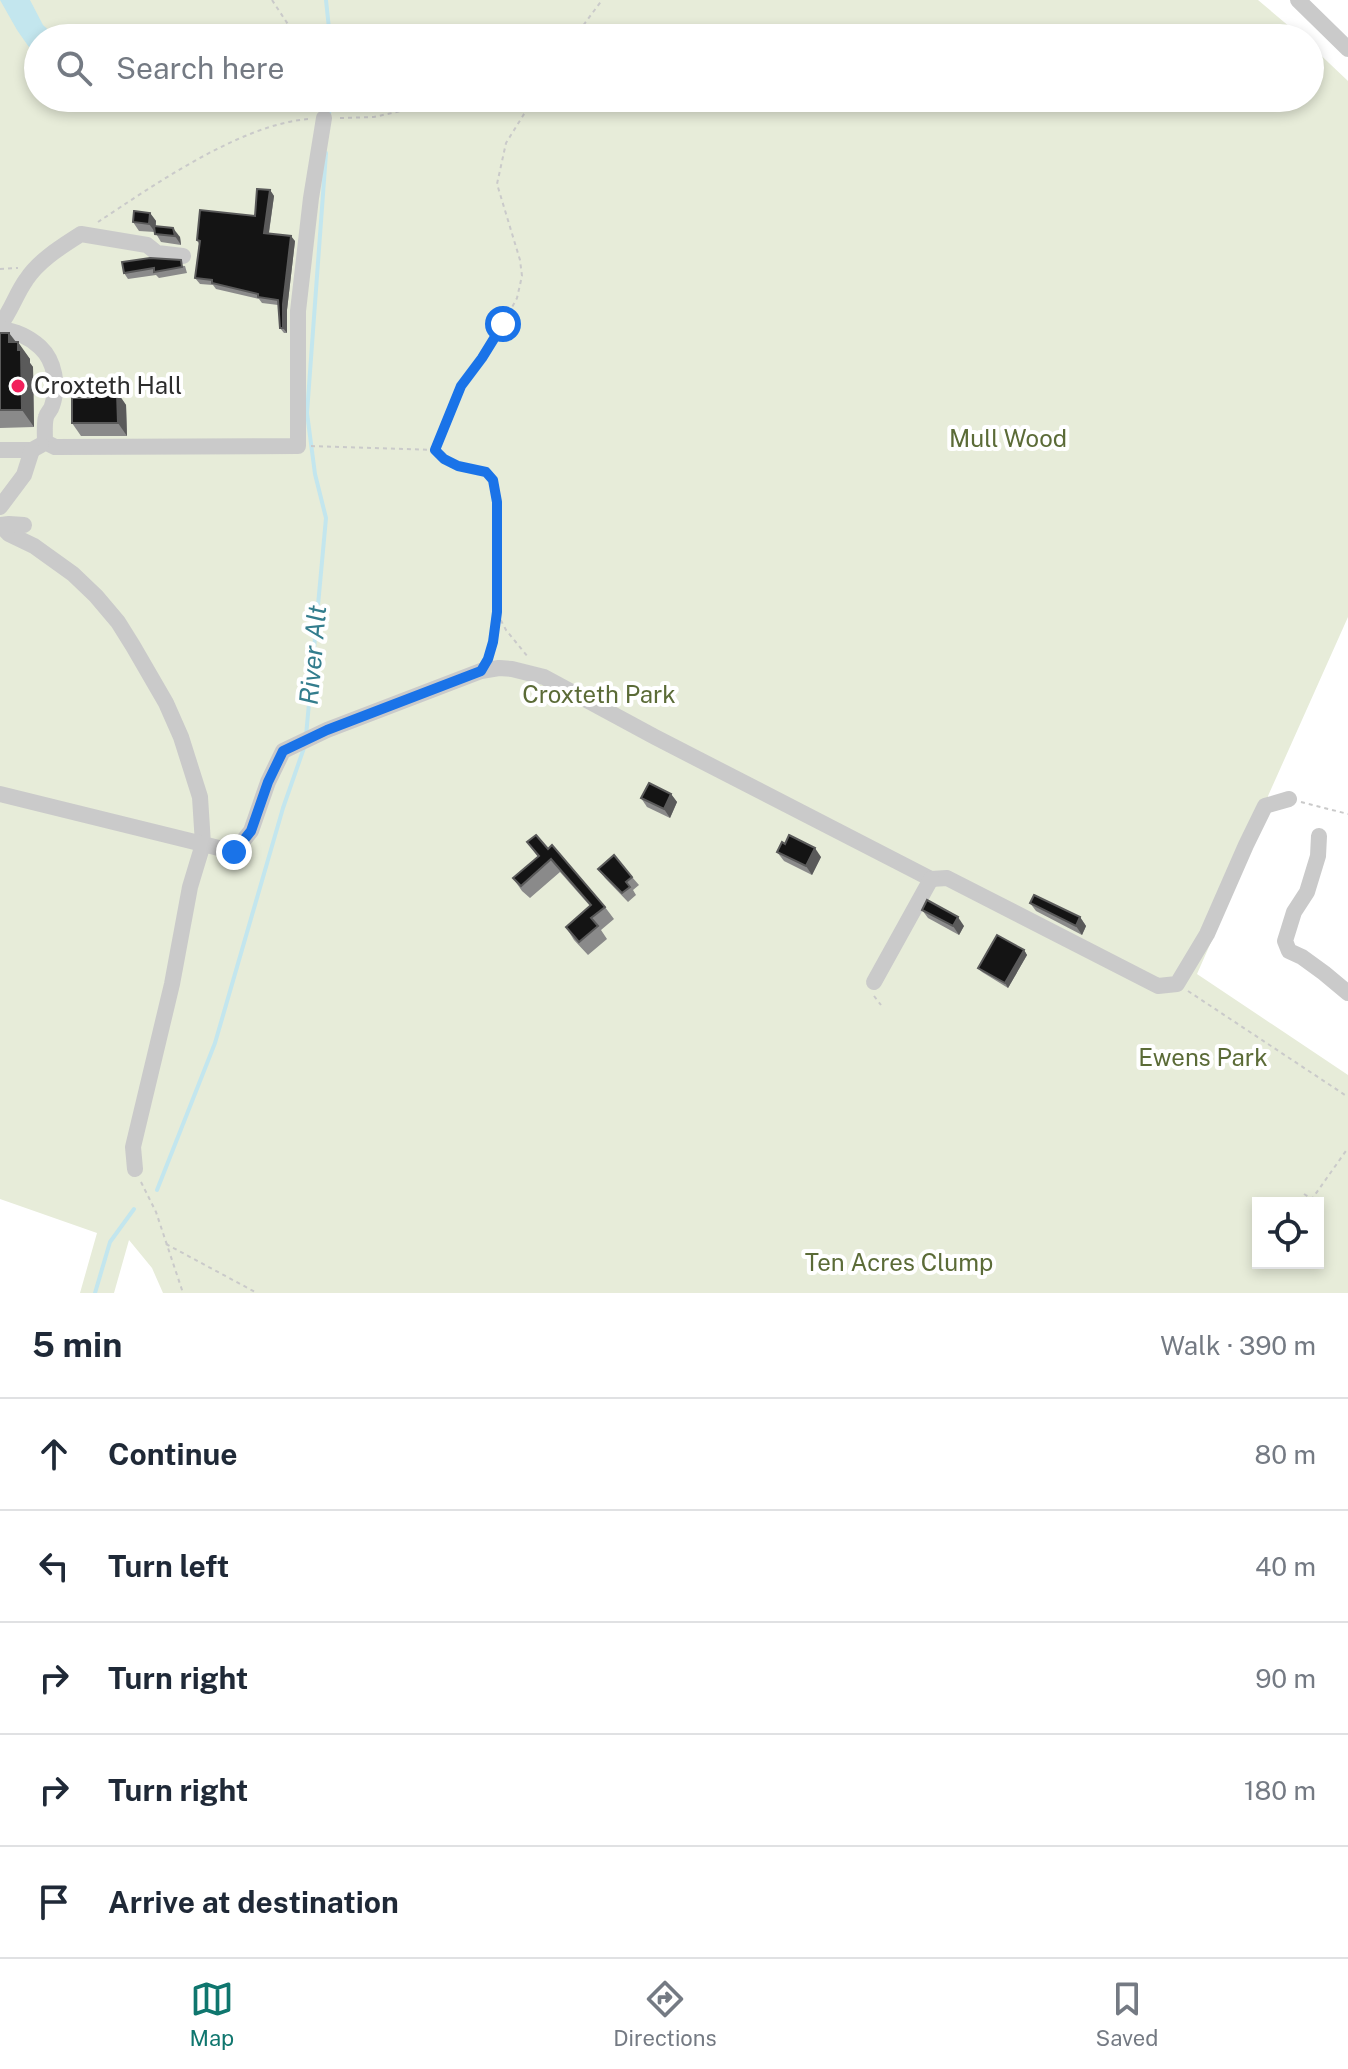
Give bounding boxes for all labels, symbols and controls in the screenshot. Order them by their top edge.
search box [24,24,1324,112]
icon: search [52,46,96,90]
text: Search here [116,50,284,86]
route start [485,306,521,342]
place label: Croxteth Hall [34,371,182,399]
marker: Croxteth Hall [9,377,27,395]
park label: Mull Wood [949,424,1067,452]
water label: River Alt [293,604,332,706]
park label: Croxteth Park [522,680,676,708]
route end [216,834,252,870]
park label: Ewens Park [1138,1043,1268,1071]
map controls [1252,1197,1324,1269]
button: locate [1252,1197,1324,1269]
park label: Ten Acres Clump [805,1248,993,1276]
text: 5 min [32,1325,122,1365]
text: Walk · 390 m [1160,1330,1316,1361]
icon: ahead [32,1432,76,1476]
text: Continue [108,1436,238,1472]
text: 80 m [1255,1439,1316,1470]
icon: left [32,1544,76,1588]
text: Turn left [108,1548,229,1584]
text: 40 m [1255,1551,1316,1582]
icon: right [32,1656,76,1700]
text: Turn right [108,1660,248,1696]
text: 90 m [1255,1663,1316,1694]
icon: right [32,1768,76,1812]
text: Turn right [108,1772,248,1808]
text: 180 m [1244,1775,1316,1806]
icon: arrive [32,1880,76,1924]
text: Arrive at destination [108,1884,399,1920]
tab: Map [190,1977,234,2051]
tab: Directions [613,1977,717,2051]
tab: Saved [1096,1977,1158,2051]

